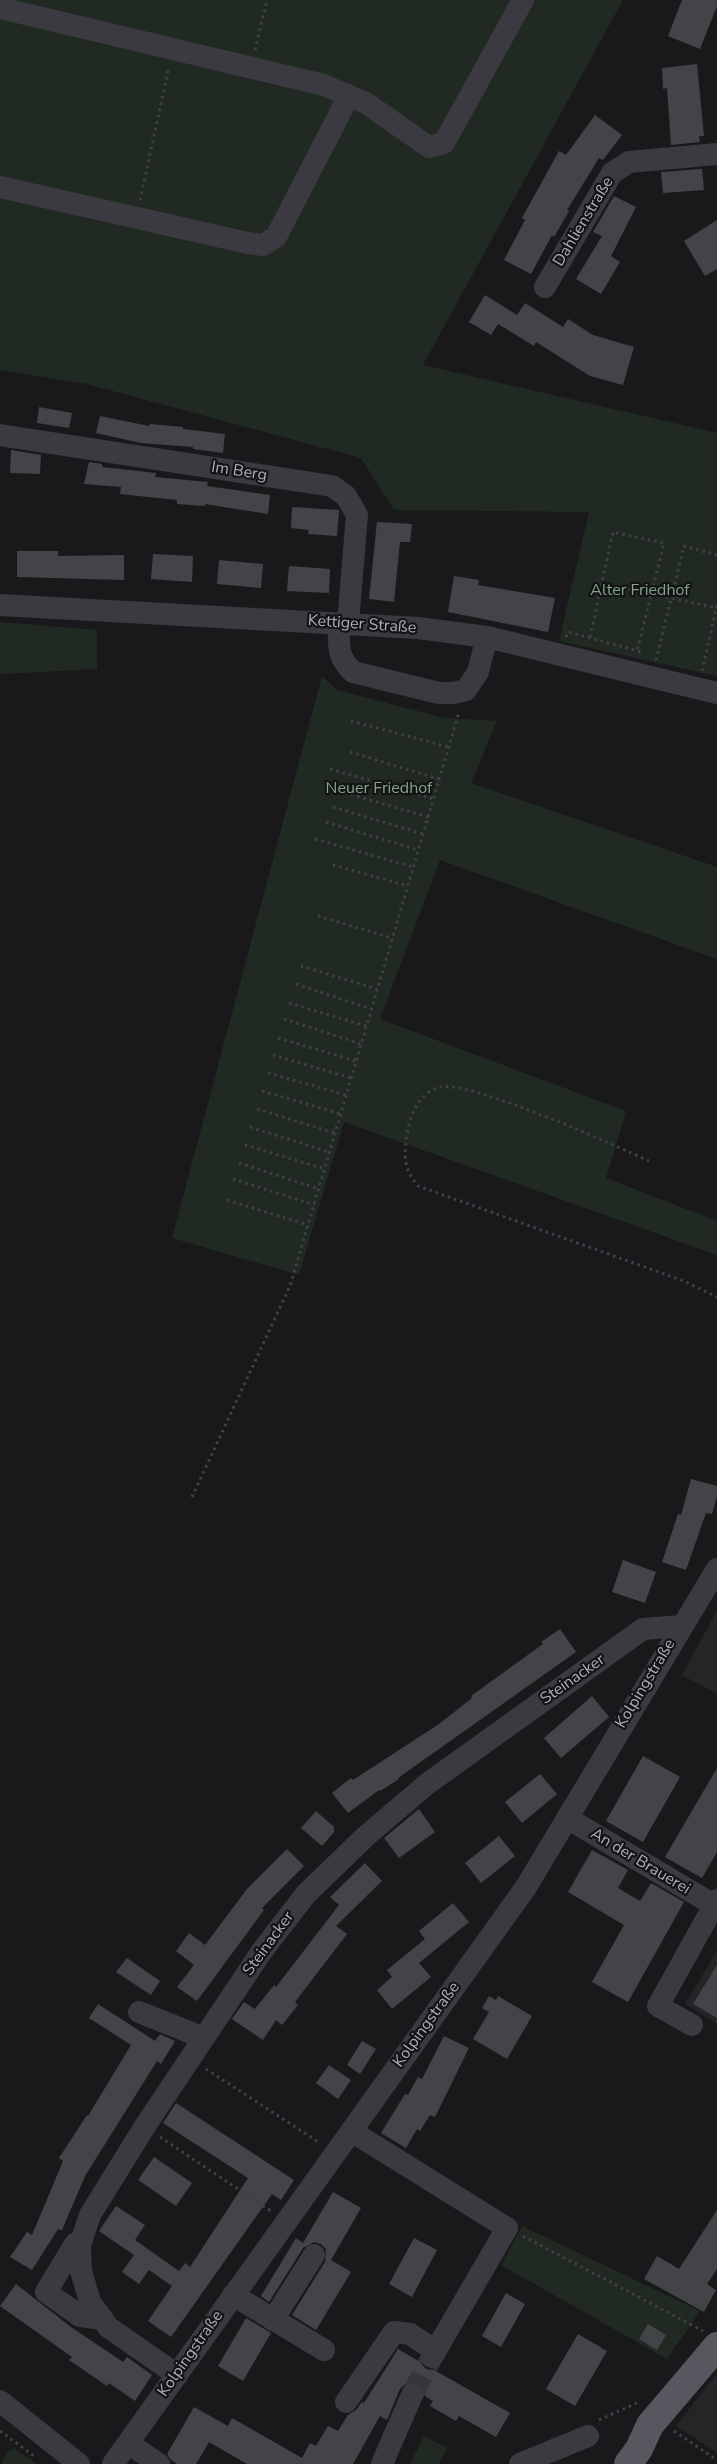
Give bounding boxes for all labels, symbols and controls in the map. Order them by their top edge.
street label: Dahlienstraße [550,174,618,270]
street label: Im Berg [210,458,268,486]
park label: Alter Friedhof [590,581,690,601]
street label: Kettiger Straße [307,612,417,638]
park label: Neuer Friedhof [326,779,432,799]
street label: Kolpingstraße [612,1636,680,1732]
street label: Steinacker [537,1651,609,1709]
street label: An der Brauerei [587,1825,693,1899]
street label: Steinacker [239,1908,299,1980]
street label: Kolpingstraße [390,1979,464,2071]
street label: Kolpingstraße [154,2307,228,2401]

